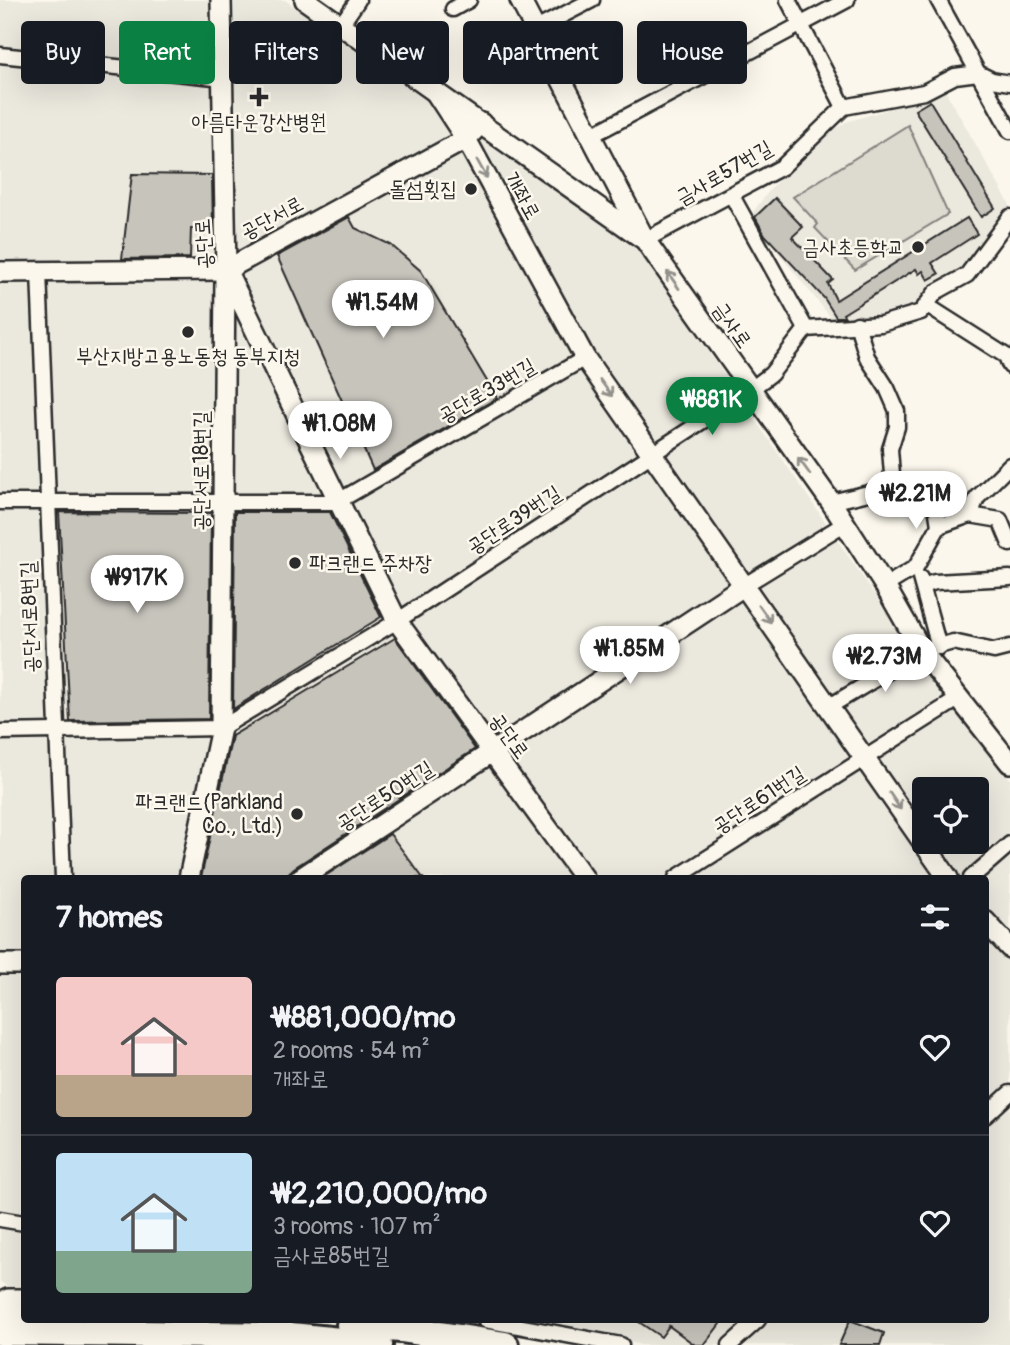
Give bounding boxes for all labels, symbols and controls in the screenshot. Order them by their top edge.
chip: Buy [21,21,105,84]
chip: Rent [119,21,215,84]
chip: Filters [229,21,342,84]
chip: New [356,21,449,84]
chip: Apartment [463,21,623,84]
chip: House [637,21,747,84]
marker: 아름다운강산병원 [249,87,269,107]
place label: 아름다운강산병원 [191,109,327,136]
street label: 금사로57번길 [671,135,777,211]
one-way arrow [475,159,489,179]
street label: 개좌로 [498,167,546,225]
place label: 돌섬횟집 [389,176,457,203]
marker: 돌섬횟집 [463,181,479,197]
street label: 공단서로 [236,190,308,246]
street label: 공단로 [189,218,219,270]
place label: 금사초등학교 [803,234,904,261]
marker: 금사초등학교 [910,239,926,255]
one-way arrow [666,271,680,290]
pin: ₩1.54M [326,280,440,340]
text: ₩1.54M [348,288,418,317]
street label: 금사로 [706,296,758,354]
marker: 부산지방고용노동청 동부지청 [180,324,196,340]
place label: 부산지방고용노동청 동부지청 [76,343,300,370]
street label: 공단로33번길 [434,352,541,430]
one-way arrow [599,378,613,397]
pin: ₩881K [663,378,761,437]
text: ₩881K [682,385,742,414]
pin: ₩1.08M [283,402,397,461]
text: ₩1.08M [304,409,376,438]
street label: 공단서로18번길 [188,411,215,531]
one-way arrow [797,457,812,476]
pin: ₩2.21M [859,472,973,531]
street label: 공단로39번길 [462,479,566,560]
text: ₩2.21M [881,479,951,508]
place label: 파크랜드 주차장 [309,550,432,577]
marker: 파크랜드 주차장 [287,555,303,571]
pin: ₩917K [88,556,186,615]
street label: 공단서로8번길 [15,560,45,673]
text: ₩917K [107,563,167,592]
one-way arrow [758,604,772,623]
pin: ₩1.85M [573,626,687,686]
text: ₩1.85M [596,634,664,663]
pin: ₩2.73M [828,634,942,694]
text: ₩2.73M [848,642,922,671]
street label: 공단로 [483,708,535,764]
street label: 공단로50번길 [331,755,439,837]
street label: 공단로61번길 [708,760,810,840]
map controls [912,777,989,854]
button: locate [912,777,989,854]
place label: 파크랜드(Parkland Co., Ltd.) [135,789,283,840]
one-way arrow [888,791,903,810]
marker: 파크랜드(Parkland Co., Ltd.) [289,806,305,822]
icon: filters [916,898,954,936]
text: 7 homes [56,899,163,936]
text: ₩881,000/mo [273,999,456,1036]
icon: home [112,1005,196,1089]
icon: heart [916,1028,954,1066]
text: 2 rooms · 54 m² [273,1036,430,1065]
text: 개좌로 [273,1065,329,1094]
text: ₩2,210,000/mo [273,1175,487,1212]
icon: home [112,1181,196,1265]
icon: heart [916,1204,954,1242]
text: 3 rooms · 107 m² [273,1212,441,1241]
text: 금사로85번길 [273,1241,390,1270]

